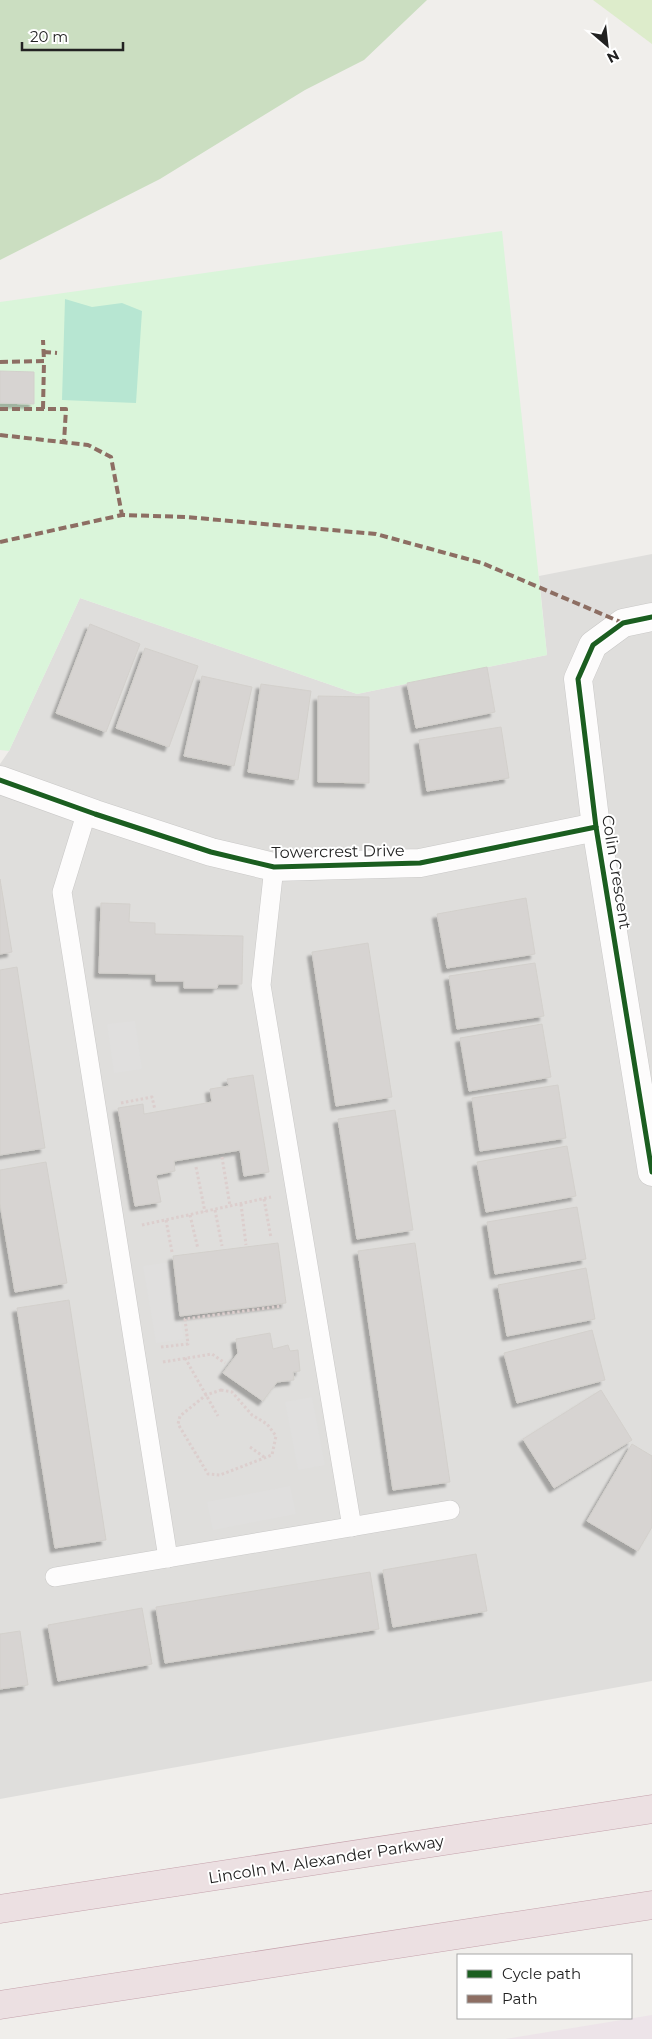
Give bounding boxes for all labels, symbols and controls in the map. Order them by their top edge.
scale bar [22,20,124,52]
north arrow [582,20,632,70]
text: 20 m [30,27,68,46]
text: N [604,46,622,67]
street label: Colin Crescent [598,814,635,931]
street label: Towercrest Drive [271,841,405,862]
street label: Lincoln M. Alexander Parkway [207,1831,446,1888]
legend [457,1954,632,2019]
text: Cycle path [502,1964,581,1983]
text: Path [502,1989,538,2008]

